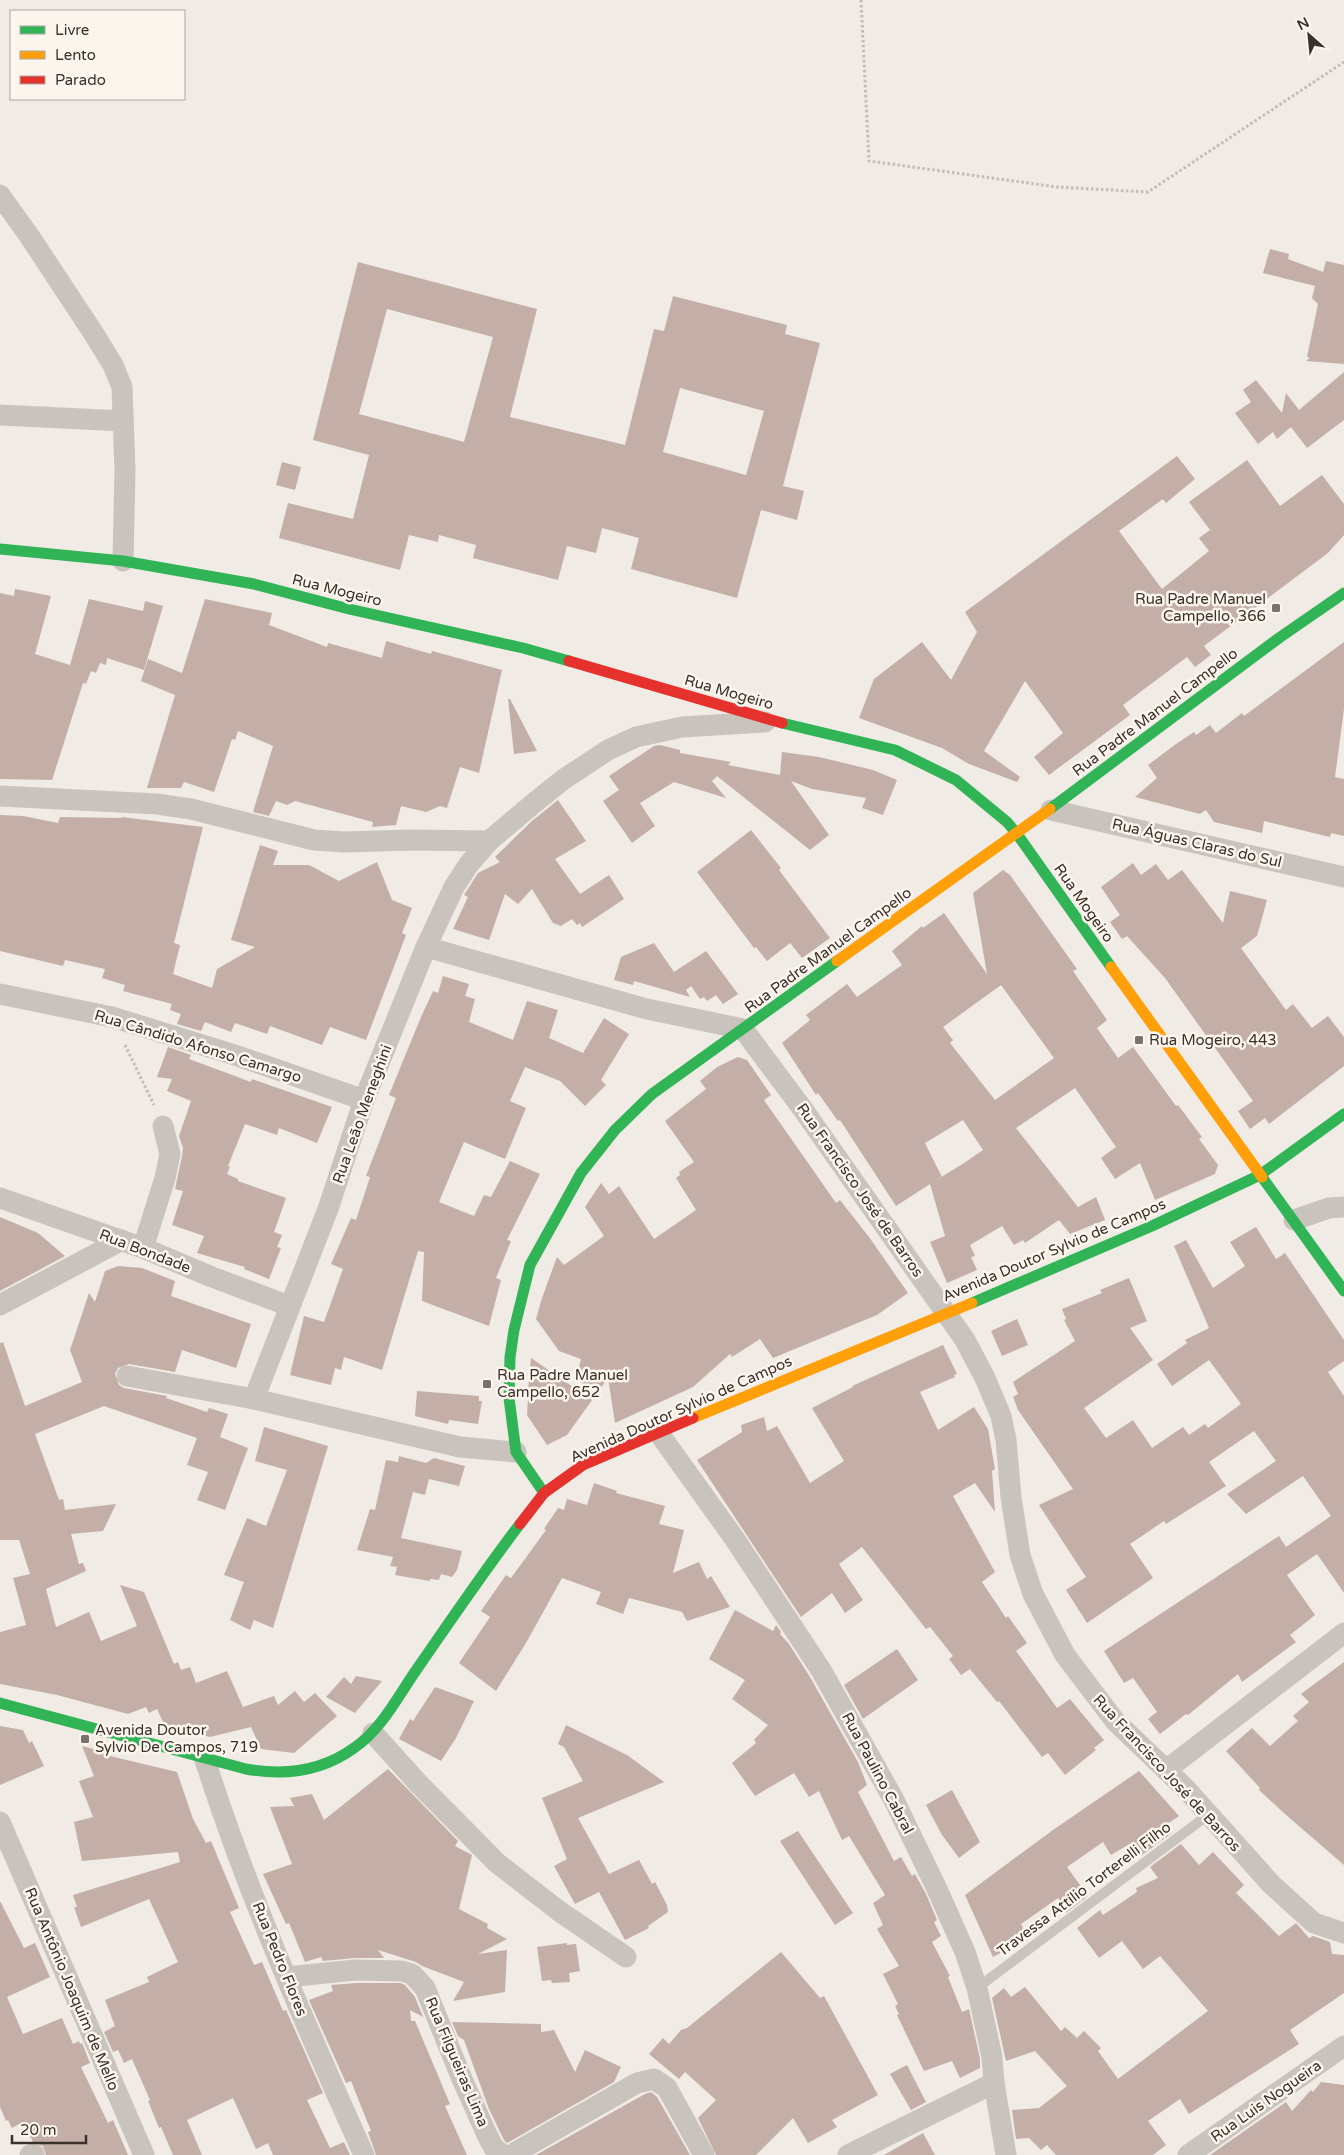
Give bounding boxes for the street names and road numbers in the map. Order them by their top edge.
street label: Rua Mogeiro [290,570,384,610]
street label: Rua Padre Manuel Campello [1069,644,1241,780]
street label: Rua Mogeiro [682,671,776,713]
street label: Rua Águas Claras do Sul [1110,815,1284,871]
street label: Rua Mogeiro [1050,860,1118,946]
street label: Rua Padre Manuel Campello [741,883,915,1017]
street label: Rua Cândido Afonso Camargo [92,1006,304,1086]
street label: Rua Leão Meneghini [329,1042,395,1186]
street label: Rua Francisco José de Barros [793,1100,927,1280]
street label: Avenida Doutor Sylvio de Campos [940,1195,1168,1305]
street label: Rua Bondade [97,1225,193,1277]
street label: Avenida Doutor Sylvio de Campos [567,1352,795,1466]
street label: Rua Francisco José de Barros [1089,1691,1245,1855]
street label: Rua Paulino Cabral [838,1709,918,1837]
street label: Travessa Attílio Torterelli Filho [994,1818,1174,1960]
street label: Rua Antônio Joaquim de Mello [21,1885,123,2093]
street label: Rua Pedro Flores [249,1899,311,2019]
street label: Rua Filgueiras Lima [422,1994,492,2130]
street label: Rua Luis Nogueira [1207,2056,1325,2146]

